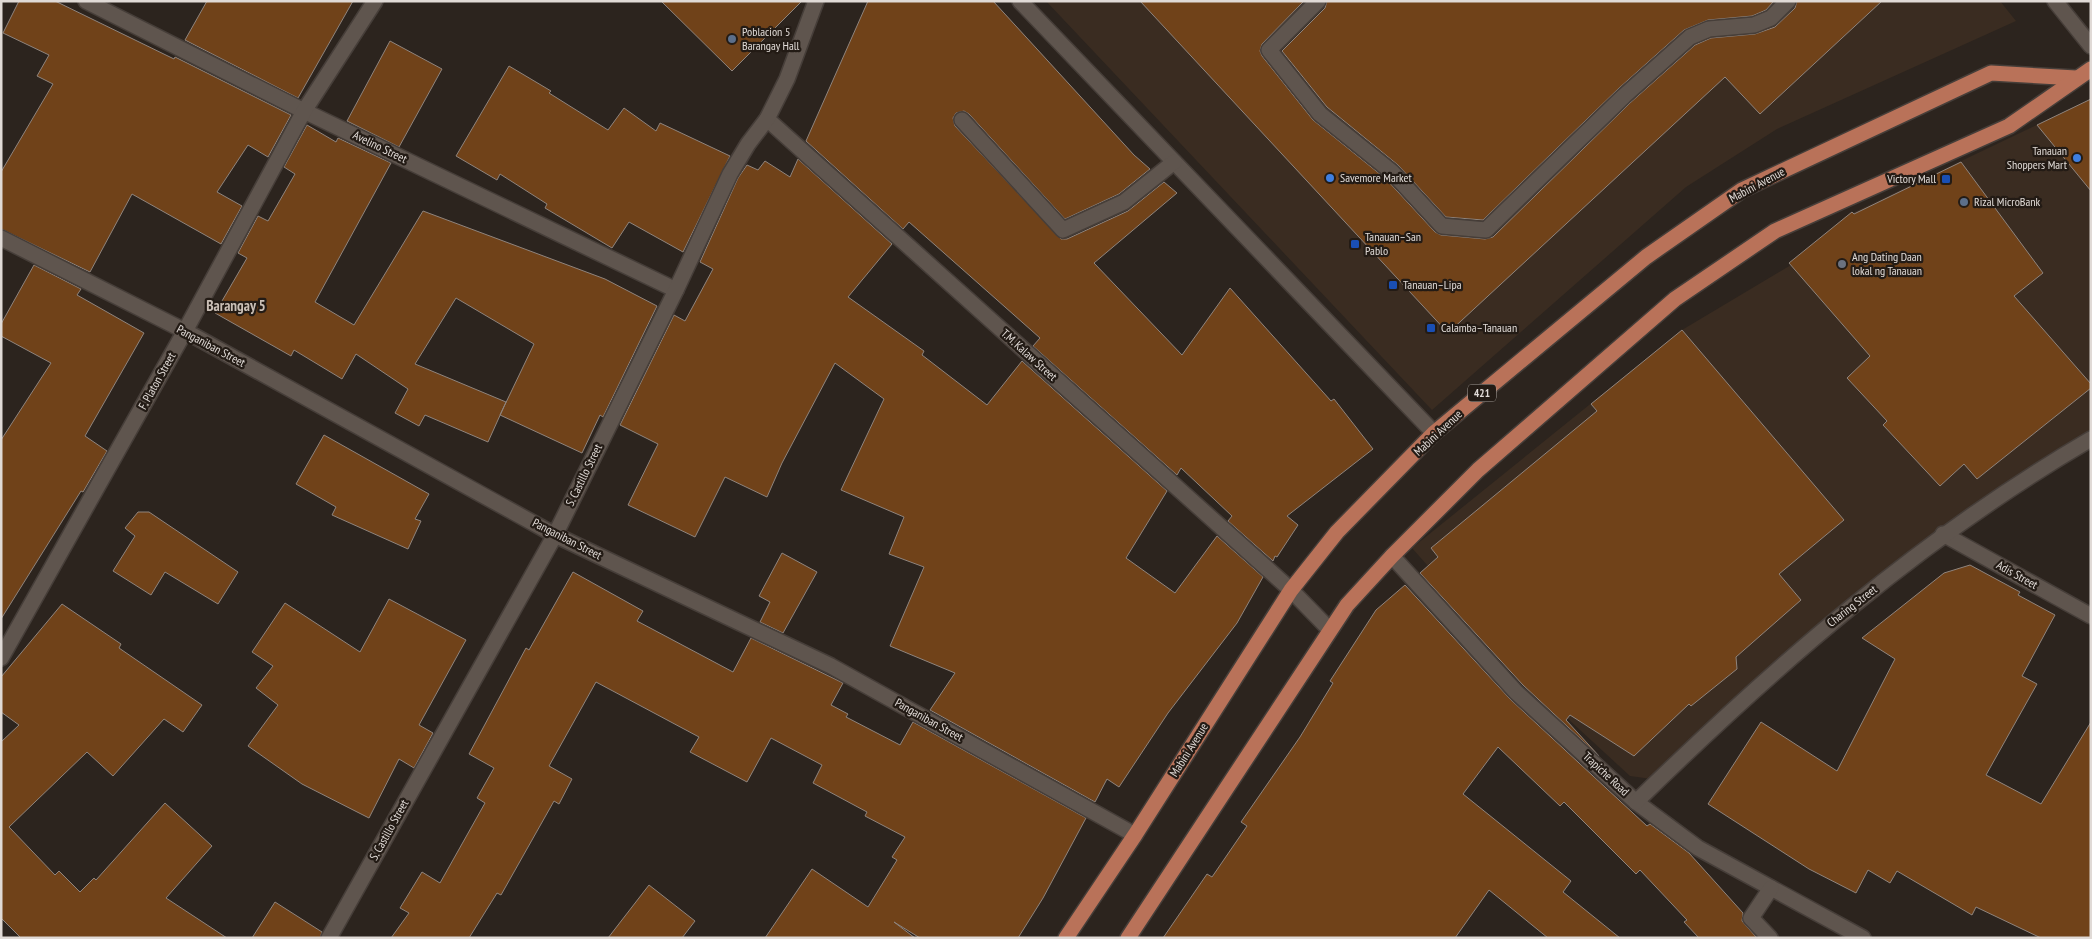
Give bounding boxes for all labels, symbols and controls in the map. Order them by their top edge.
place label: Poblacion 5 Barangay Hall [742,24,800,53]
marker: Poblacion 5 Barangay Hall [726,33,738,45]
street label: Avelino Street [351,127,410,166]
place label: Tanauan Shoppers Mart [2007,143,2068,172]
marker: Tanauan Shoppers Mart [2071,152,2083,164]
street label: Mabini Avenue [1726,164,1787,205]
place label: Savemore Market [1340,170,1413,185]
place label: Victory Mall [1886,171,1936,186]
marker: Savemore Market [1324,172,1336,184]
marker: Victory Mall [1940,173,1952,185]
place label: Rizal MicroBank [1974,194,2041,209]
marker: Rizal MicroBank [1958,196,1970,208]
place label: Tanauan–San Pablo [1365,229,1421,258]
marker: Tanauan–San Pablo [1349,238,1361,250]
place label: Ang Dating Daan lokal ng Tanauan [1852,249,1922,278]
marker: Ang Dating Daan lokal ng Tanauan [1836,258,1848,270]
place label: Tanauan–Lipa [1403,277,1462,292]
marker: Tanauan–Lipa [1387,279,1399,291]
district label: Barangay 5 [206,296,266,315]
place label: Calamba–Tanauan [1441,320,1517,335]
street label: Panganiban Street [174,321,249,370]
marker: Calamba–Tanauan [1425,322,1437,334]
street label: T.M. Kalaw Street [998,326,1061,384]
street label: F. Platon Street [135,349,179,412]
road number: 421 [1468,384,1496,402]
street label: Mabini Avenue [1410,406,1465,459]
street label: S. Castillo Street [562,441,605,508]
street label: Panganiban Street [530,515,605,563]
street label: Adis Street [1994,557,2041,592]
street label: Charing Street [1824,581,1880,630]
street label: Panganiban Street [893,695,967,745]
street label: Mabini Avenue [1166,720,1211,779]
street label: Trapiche Road [1580,748,1633,799]
street label: S. Castillo Street [366,796,412,863]

